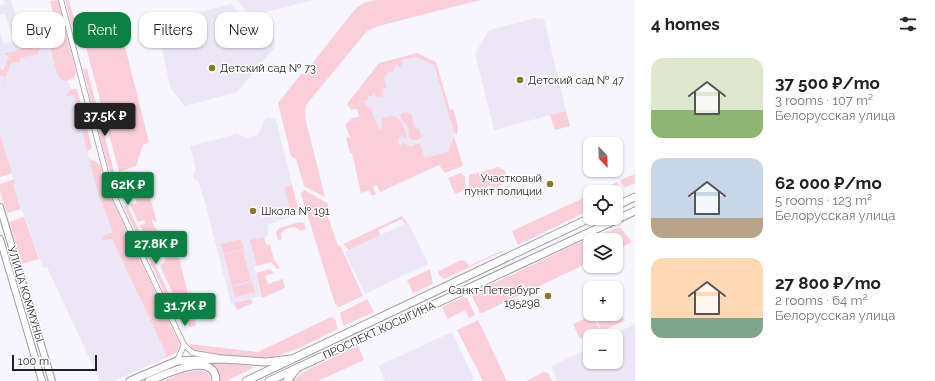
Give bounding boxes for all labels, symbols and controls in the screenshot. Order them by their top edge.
chip: Buy [12,12,65,48]
chip: Rent [73,12,131,48]
chip: Filters [139,12,207,48]
chip: New [215,12,273,48]
icon: filters [897,13,919,35]
text: 4 homes [651,14,720,34]
place label: Детский сад № 73 [220,62,316,75]
marker: Детский сад № 73 [207,63,217,73]
text: 37 500 ₽/mo [775,73,880,93]
place label: Детский сад № 47 [528,74,624,87]
icon: home [683,74,731,122]
marker: Детский сад № 47 [515,75,525,85]
text: 3 rooms · 107 m² [775,93,873,108]
pin: 37.5K ₽ [68,103,142,137]
text: 37.5K ₽ [83,108,127,123]
text: Белорусская улица [775,108,895,123]
north arrow [583,137,623,177]
map controls [583,137,623,369]
pin: 62K ₽ [100,172,156,206]
place label: Участковый пункт полиции [465,172,542,198]
text: 62 000 ₽/mo [775,173,882,193]
icon: home [683,174,731,222]
text: 62K ₽ [111,177,145,192]
marker: Участковый пункт полиции [545,179,555,189]
button: locate [583,185,623,225]
text: 5 rooms · 123 m² [775,193,872,208]
place label: Школа № 191 [261,205,330,218]
marker: Школа № 191 [248,206,258,216]
text: Белорусская улица [775,208,895,223]
pin: 27.8K ₽ [119,231,193,265]
button: layers [583,233,623,273]
text: 27.8K ₽ [134,236,178,251]
street label: УЛИЦА КОММУНЫ [5,245,46,344]
text: 27 800 ₽/mo [775,273,881,293]
icon: home [683,274,731,322]
button: + [583,281,623,321]
place label: Санкт-Петербург 195298 [448,284,541,310]
marker: Санкт-Петербург 195298 [543,291,553,301]
pin: 31.7K ₽ [148,293,222,327]
text: 2 rooms · 64 m² [775,293,867,308]
text: 31.7K ₽ [164,298,206,313]
street label: ПРОСПЕКТ КОСЫГИНА [321,298,438,362]
text: Белорусская улица [775,308,895,323]
button: − [583,329,623,369]
scale bar [12,353,97,372]
text: 100 m [18,355,49,368]

